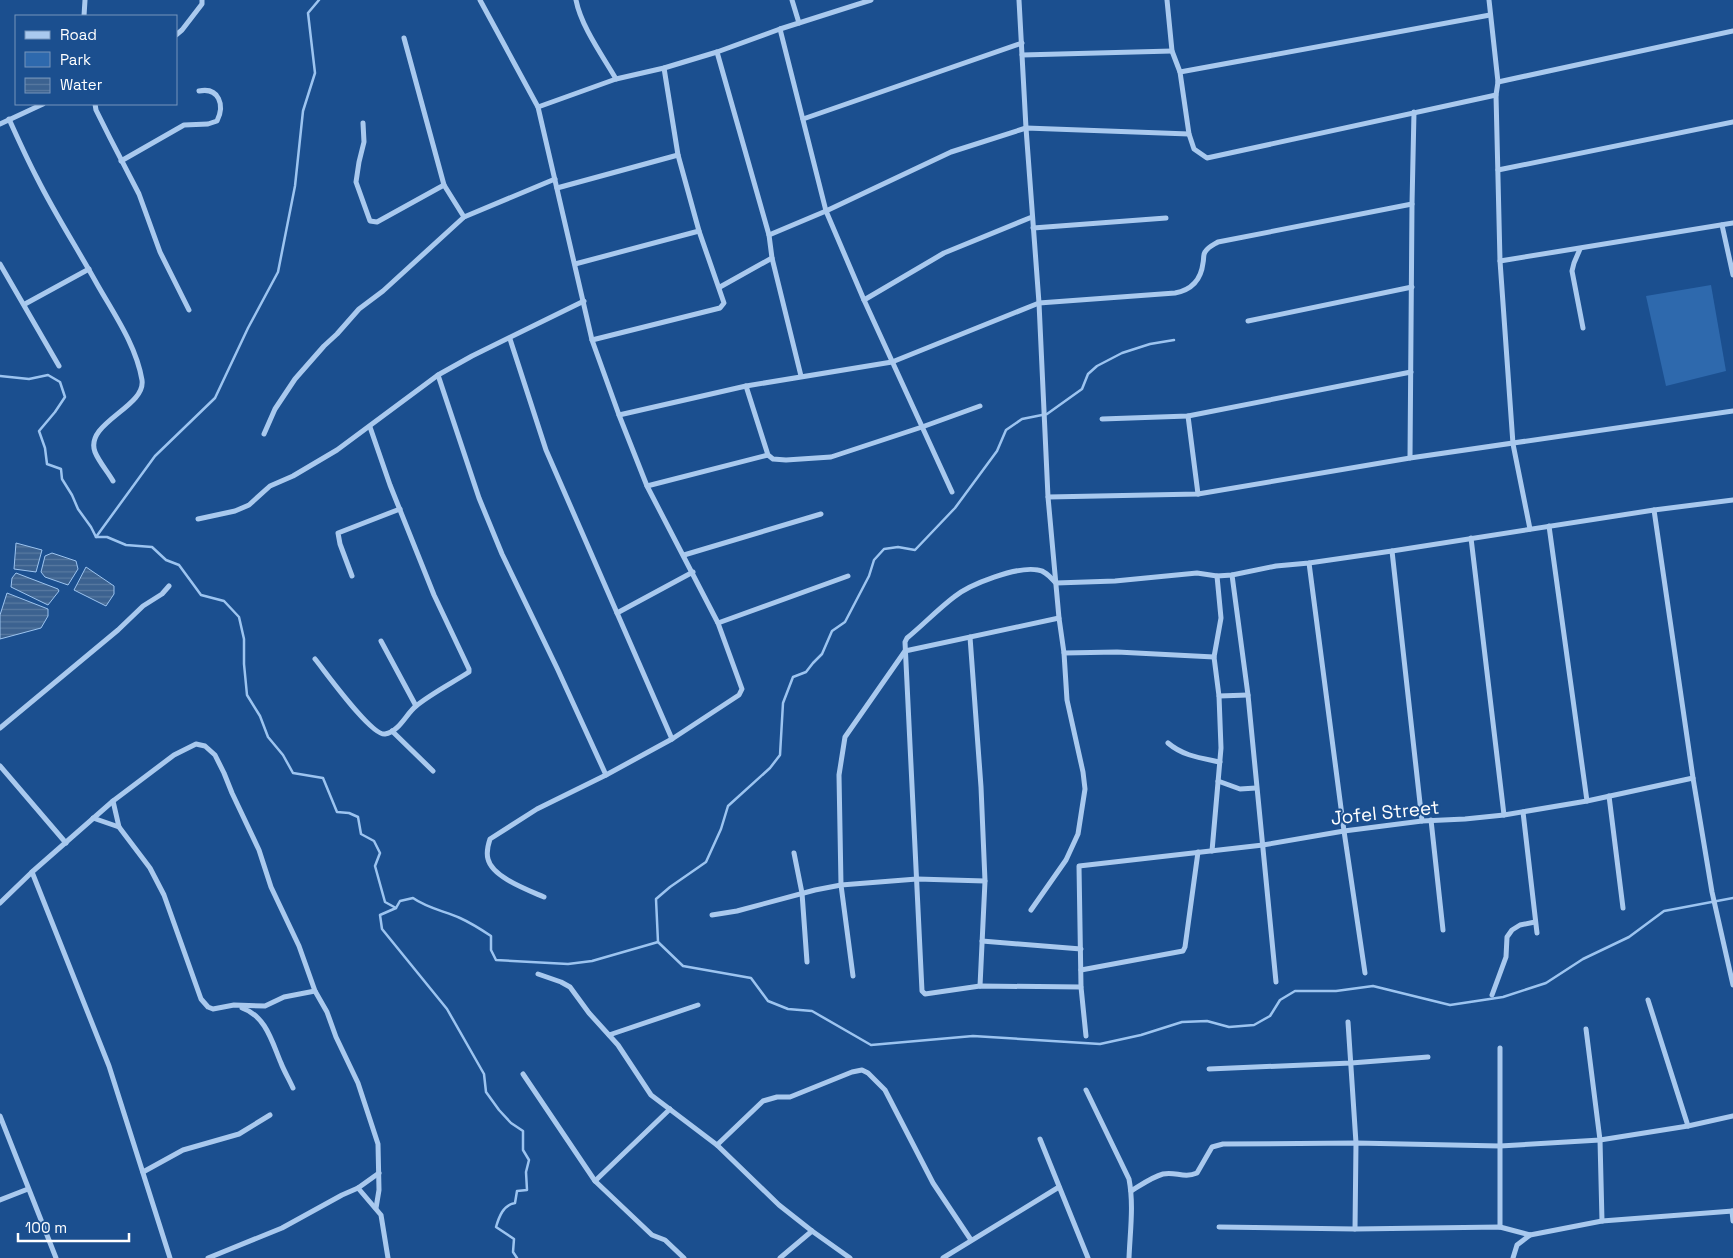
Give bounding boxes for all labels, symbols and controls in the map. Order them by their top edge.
legend [15,15,178,105]
text: Road [60,25,97,44]
text: Park [60,50,91,69]
text: Water [60,75,103,94]
street label: Jofel Street [1330,794,1441,831]
scale bar [18,1210,129,1242]
text: 100 m [25,1218,67,1237]

